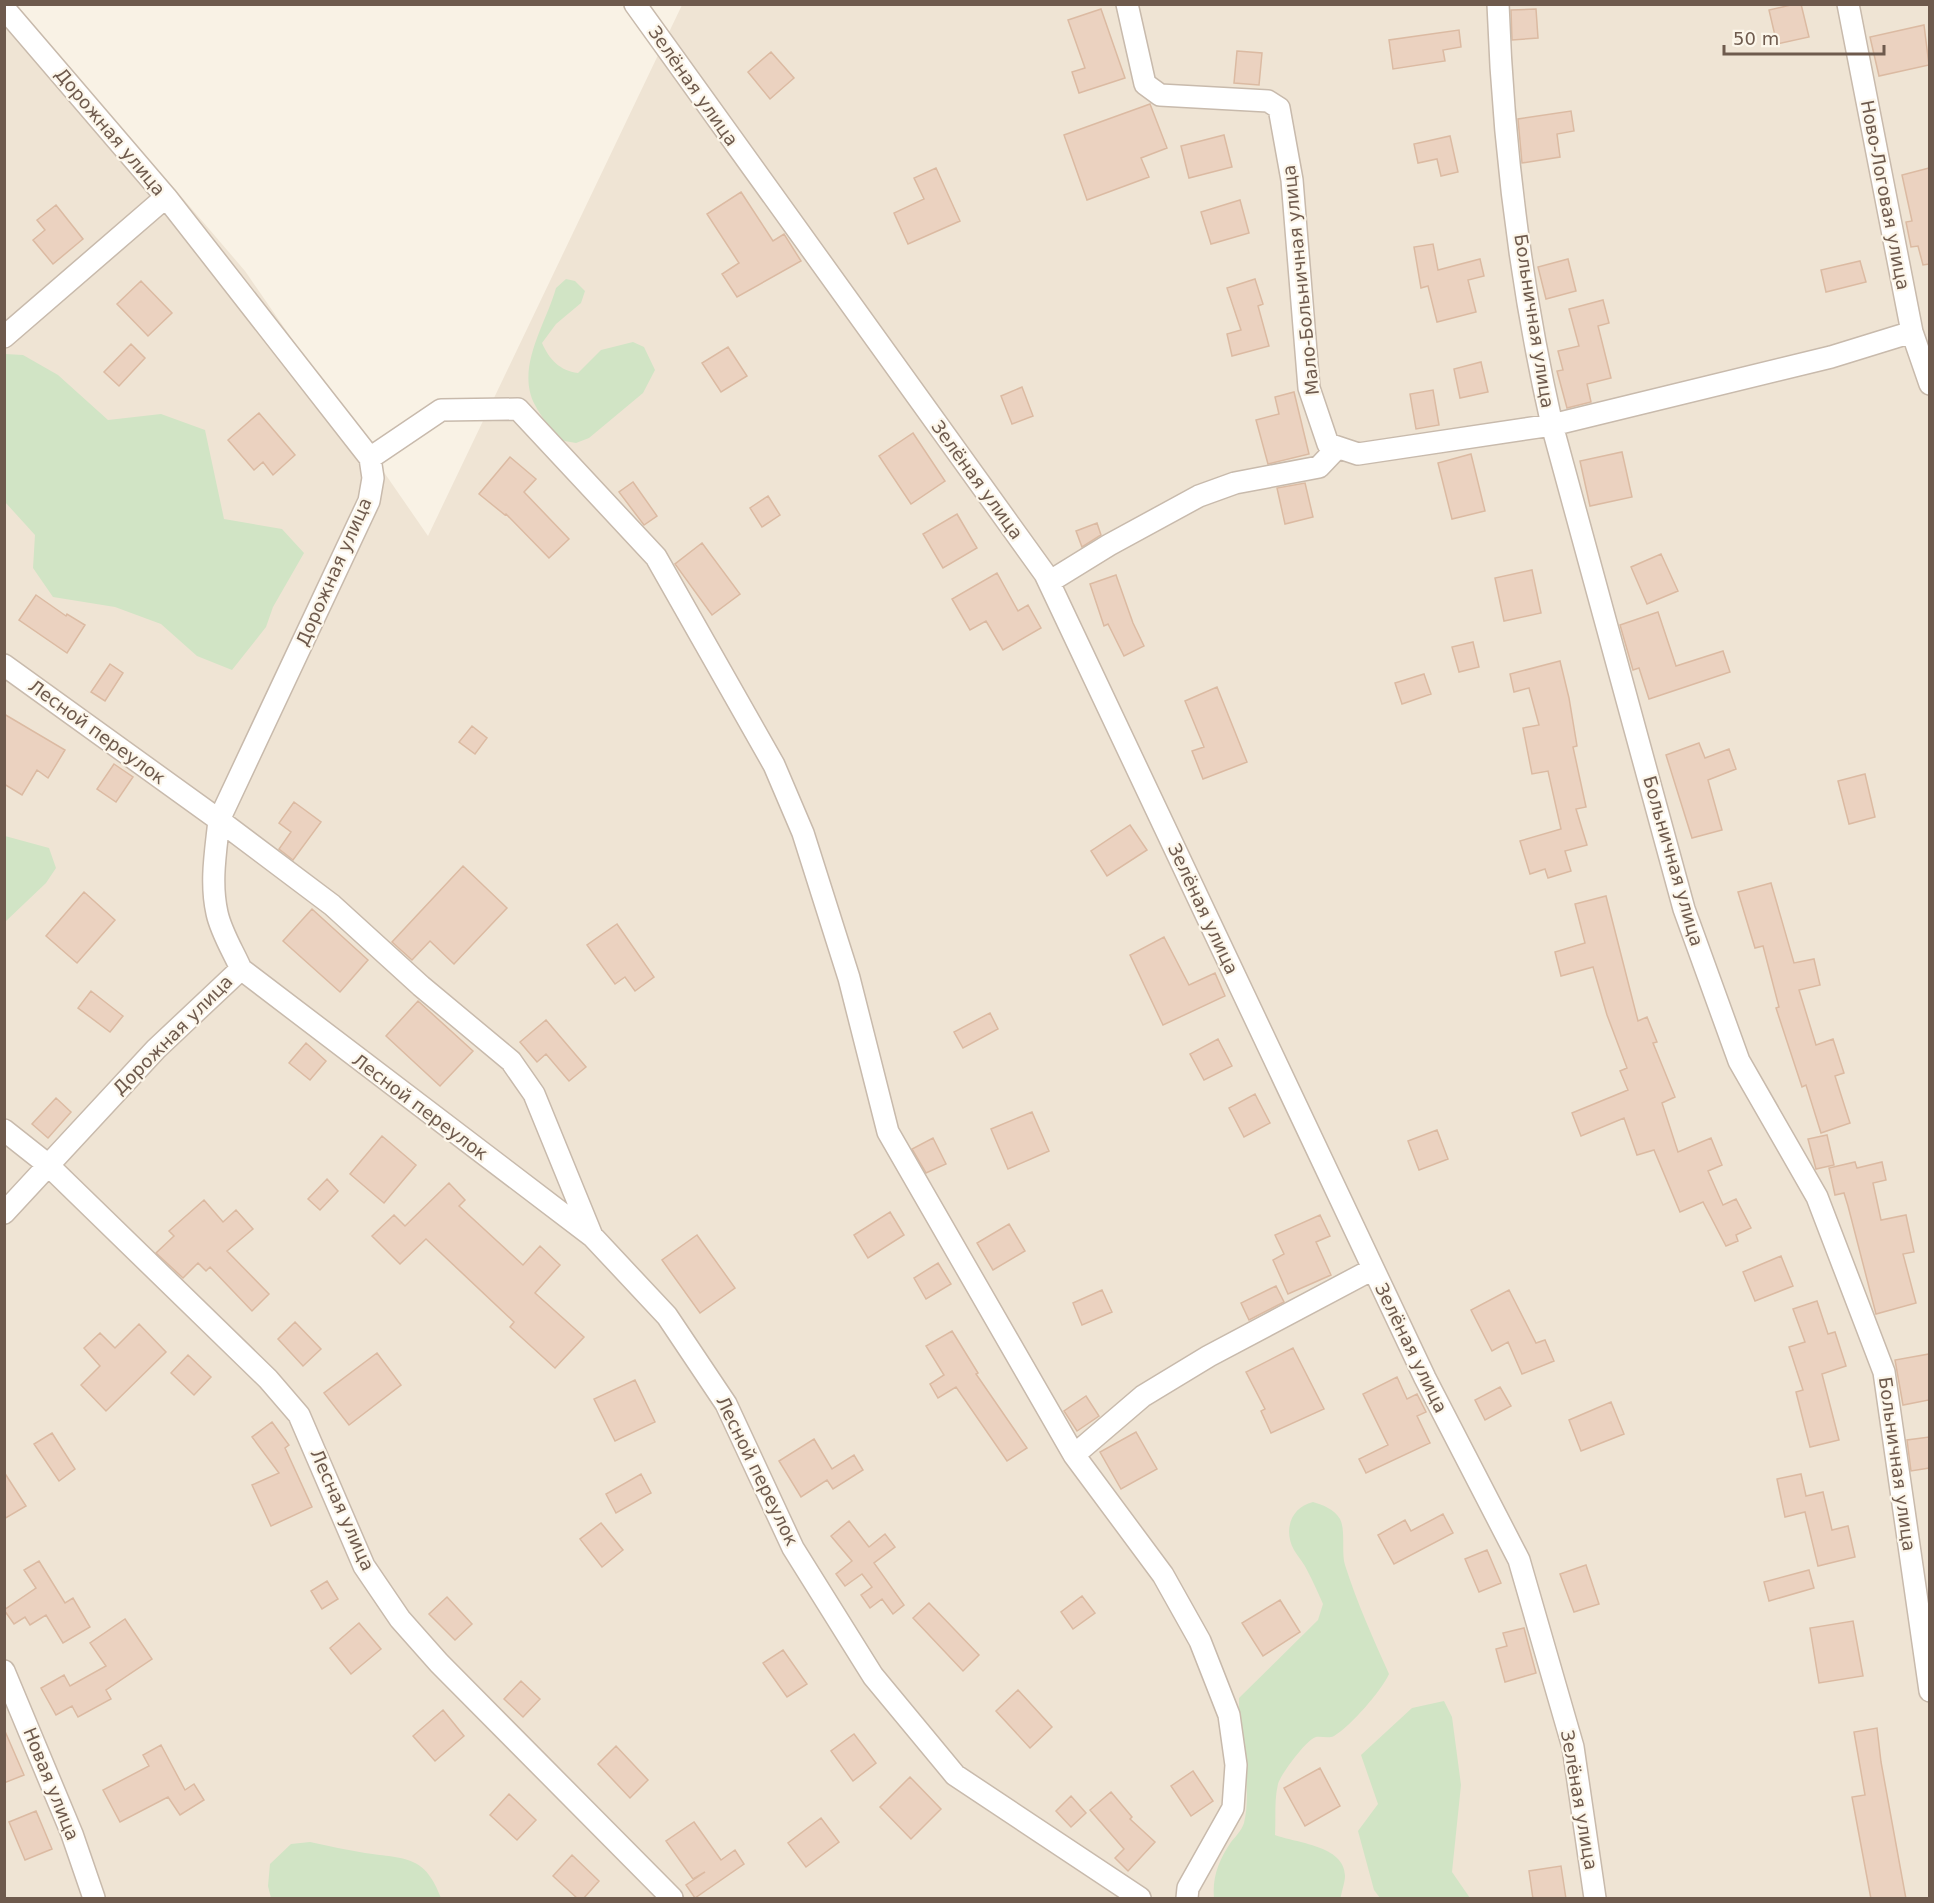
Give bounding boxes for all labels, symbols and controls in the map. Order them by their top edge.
scale bar [1724,18,1884,56]
street label: Зелёная улица [644,22,743,150]
text: 50 m [1733,28,1779,49]
street label: Дорожная улица [51,64,170,200]
street label: Ново-Логовая улица [1857,98,1914,292]
street label: Мало-Больничная улица [1278,164,1323,396]
street label: Больничная улица [1510,232,1559,410]
street label: Зелёная улица [927,416,1028,543]
street label: Дорожная улица [291,494,376,649]
street label: Лесной переулок [25,675,170,788]
street label: Больничная улица [1639,773,1708,948]
street label: Зелёная улица [1164,840,1243,977]
street label: Дорожная улица [109,971,237,1099]
street label: Лесной переулок [348,1049,492,1164]
street label: Зелёная улица [1371,1280,1452,1416]
street label: Больничная улица [1875,1375,1920,1553]
street label: Лесной переулок [712,1392,803,1549]
street label: Лесная улица [306,1446,379,1574]
street label: Новая улица [19,1724,84,1843]
street label: Зелёная улица [1557,1728,1602,1872]

